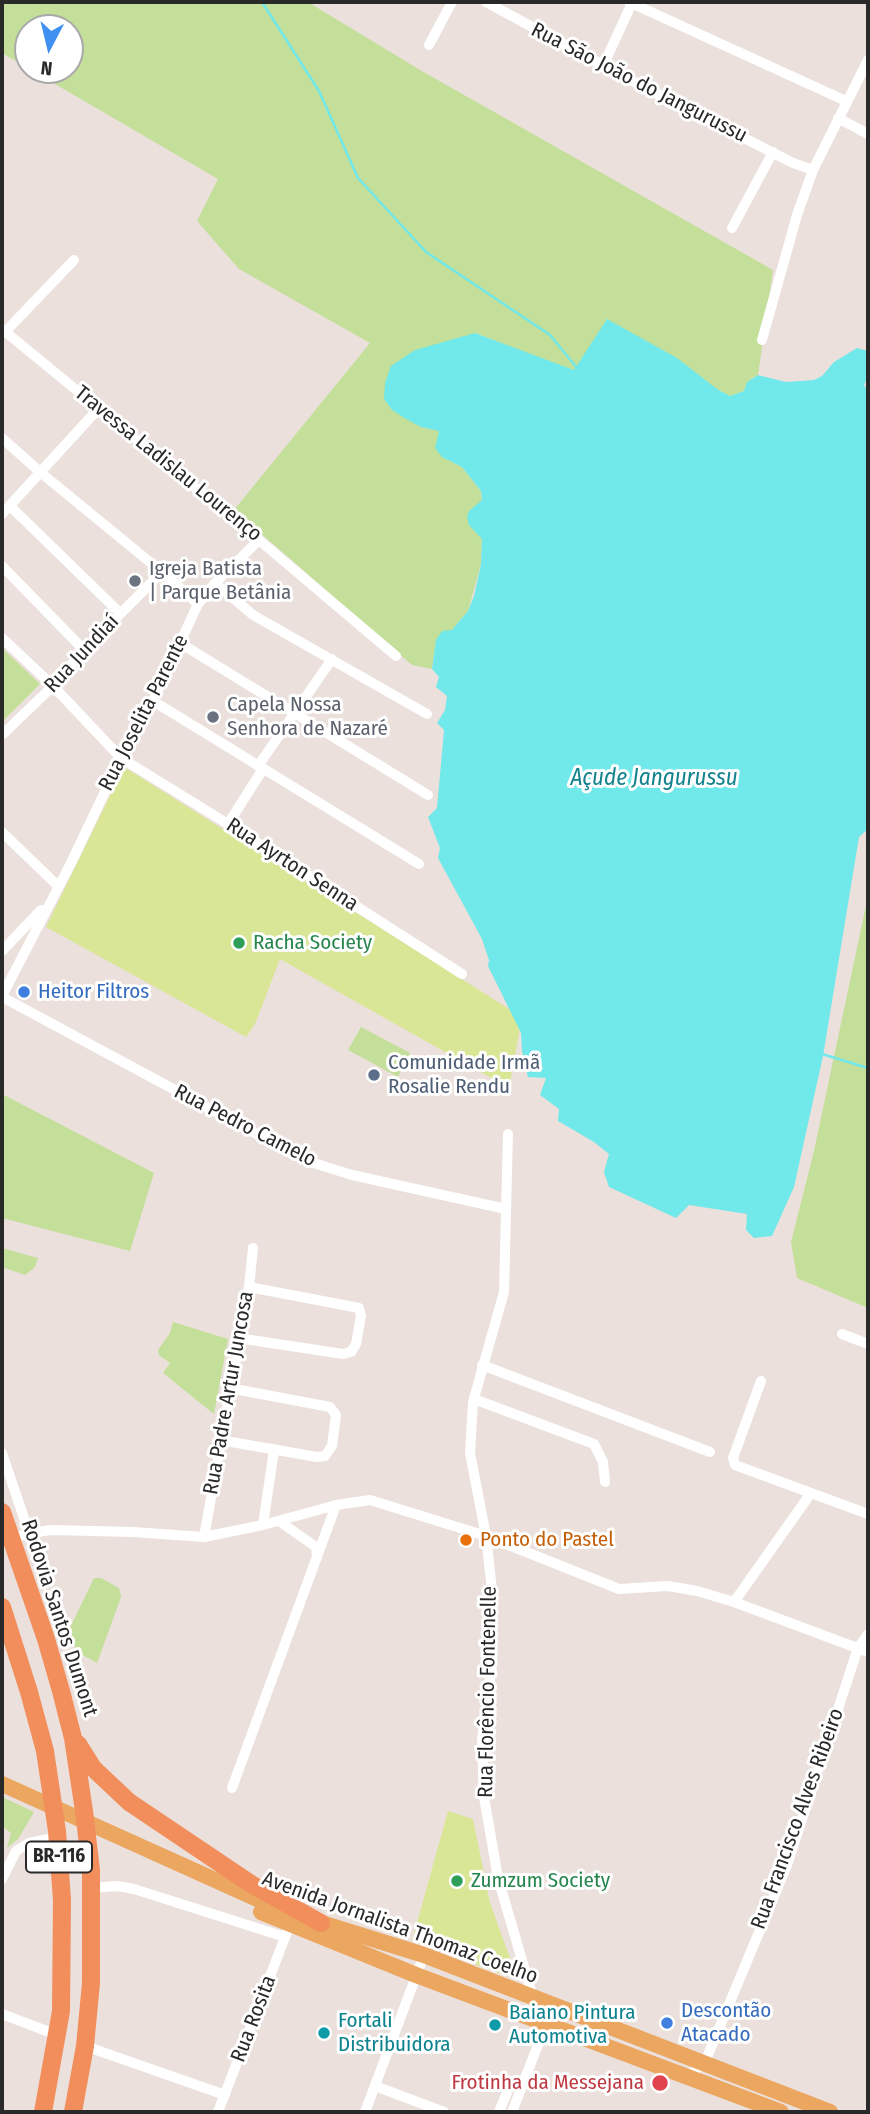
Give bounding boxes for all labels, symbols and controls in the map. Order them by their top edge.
north arrow [14,14,84,84]
street label: Rua São João do Jangurussu [527,17,751,149]
text: N [40,56,54,80]
street label: Travessa Ladislau Lourenço [69,381,267,547]
place label: Igreja Batista | Parque Betânia [149,556,291,606]
marker: Igreja Batista | Parque Betânia [127,573,143,589]
street label: Rua Jundiaí [40,610,124,698]
street label: Rua Joselita Parente [94,631,194,795]
place label: Capela Nossa Senhora de Nazaré [227,692,388,742]
marker: Capela Nossa Senhora de Nazaré [205,709,221,725]
water label: Açude Jangurussu [570,765,738,793]
street label: Rua Ayrton Senna [221,813,363,917]
place label: Racha Society [253,930,372,956]
marker: Racha Society [231,935,247,951]
place label: Heitor Filtros [38,979,149,1005]
marker: Heitor Filtros [16,984,32,1000]
place label: Comunidade Irmã Rosalie Rendu [388,1050,540,1100]
marker: Comunidade Irmã Rosalie Rendu [366,1067,382,1083]
street label: Rua Pedro Camelo [170,1079,320,1173]
street label: Rua Padre Artur Juncosa [199,1289,259,1497]
street label: Rodovia Santos Dumont [15,1516,103,1720]
place label: Ponto do Pastel [480,1527,614,1553]
marker: Ponto do Pastel [458,1532,474,1548]
street label: Rua Florêncio Fontenelle [474,1586,502,1798]
street label: Rua Francisco Alves Ribeiro [746,1705,850,1933]
road number: BR-116 [26,1842,92,1872]
street label: Avenida Jornalista Thomaz Coelho [259,1866,541,1990]
place label: Zumzum Society [471,1868,610,1894]
marker: Zumzum Society [449,1873,465,1889]
street label: Rua Rosita [226,1972,282,2066]
place label: Descontão Atacado [681,1998,771,2048]
place label: Baiano Pintura Automotiva [509,2000,636,2050]
place label: Fortali Distribuidora [338,2008,451,2058]
marker: Descontão Atacado [659,2015,675,2031]
marker: Baiano Pintura Automotiva [487,2017,503,2033]
marker: Fortali Distribuidora [316,2025,332,2041]
place label: Frotinha da Messejana [451,2070,644,2096]
marker: Frotinha da Messejana [650,2073,670,2093]

